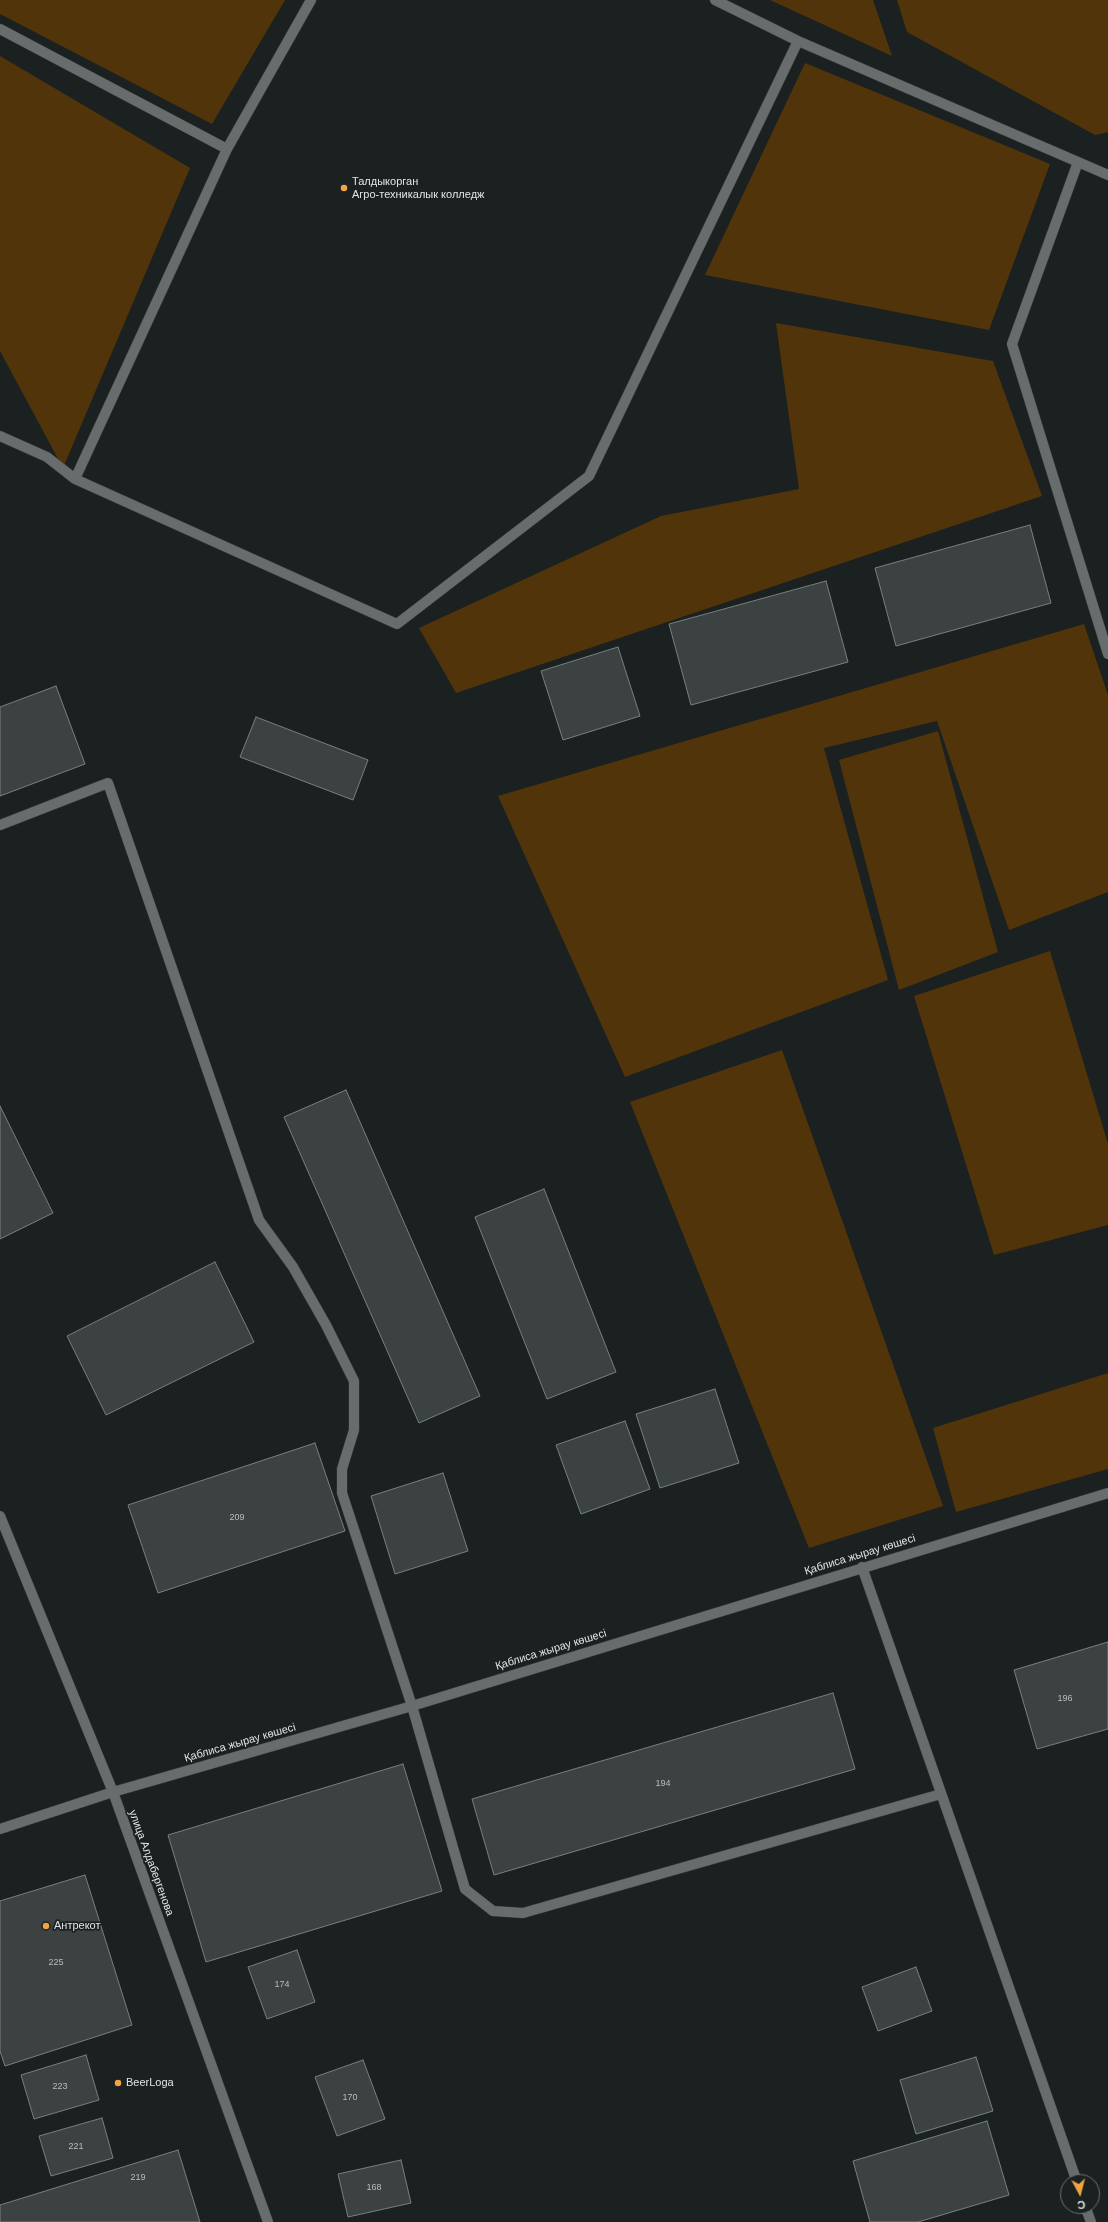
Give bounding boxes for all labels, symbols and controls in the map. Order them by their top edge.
place label: Талдыкорган Агро-техникалык колледж [352,175,484,201]
marker: Талдыкорган Агро-техникалык колледж [339,183,349,193]
house number: 209 [229,1513,245,1523]
street label: Қаблиса жырау көшесі [803,1532,917,1578]
street label: Қаблиса жырау көшесі [494,1627,608,1673]
house number: 196 [1057,1694,1073,1704]
street label: Қаблиса жырау көшесі [183,1721,297,1765]
house number: 194 [655,1779,671,1789]
street label: улица Алдабергенова [126,1808,176,1918]
place label: Антрекот [54,1919,101,1933]
marker: Антрекот [41,1921,51,1931]
house number: 225 [48,1958,64,1968]
house number: 174 [274,1980,290,1990]
place label: BeerLoga [126,2076,174,2090]
marker: BeerLoga [113,2078,123,2088]
house number: 223 [52,2082,68,2092]
house number: 170 [342,2093,358,2103]
house number: 221 [68,2142,84,2152]
house number: 219 [130,2173,146,2183]
north arrow [1060,2174,1100,2214]
house number: 168 [366,2183,382,2193]
text: С [1077,2198,1086,2211]

